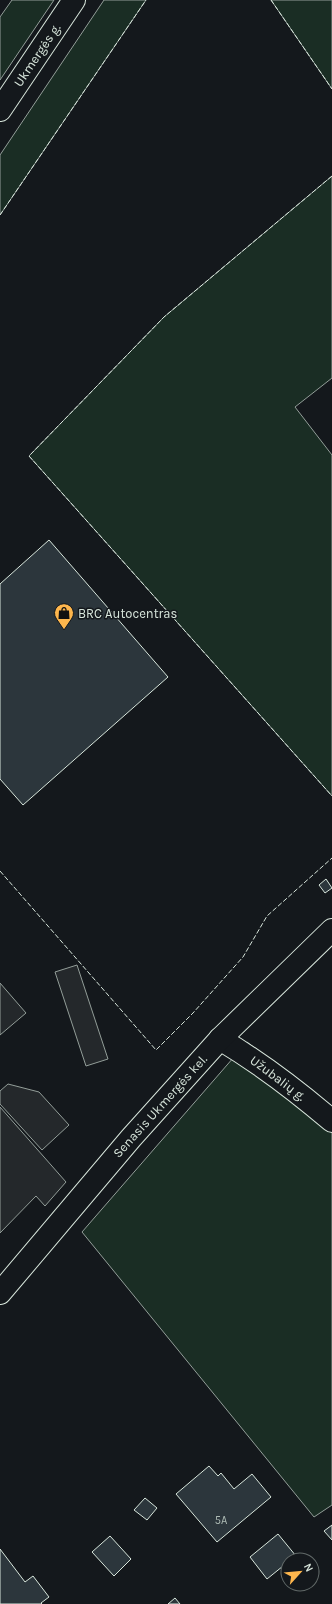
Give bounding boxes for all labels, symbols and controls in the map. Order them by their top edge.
street label: Ukmergės g. [10,21,64,89]
shop icon: BRC Autocentras [53,602,75,630]
place label: BRC Autocentras [78,606,177,621]
street label: Senasis Ukmergės kel. [110,1051,210,1161]
street label: Užubalių g. [247,1052,309,1104]
house number: 5A [215,1514,228,1527]
north arrow [280,1552,320,1592]
text: N [301,1561,316,1574]

